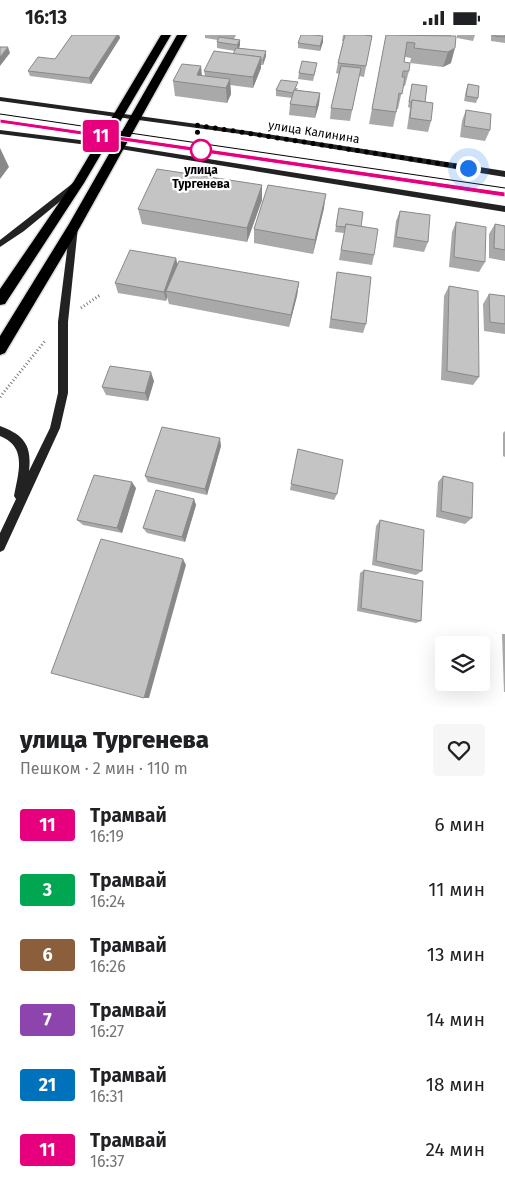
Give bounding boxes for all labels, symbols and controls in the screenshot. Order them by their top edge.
text: 16:13 [25,6,67,29]
street label: улица Калинина [267,118,361,146]
line badge: 11 [78,120,124,152]
text: 11 [93,125,109,147]
marker: улица Тургенева [190,139,212,161]
your location [456,156,481,181]
place label: улица Тургенева [172,163,230,191]
map controls [435,636,490,691]
button: layers [435,636,490,691]
button: heart [433,724,485,776]
text: улица Тургенева [20,726,209,754]
text: Пешком · 2 мин · 110 m [20,759,188,778]
text: Трамвай [90,804,167,827]
text: 6 мин [434,813,485,836]
text: 11 [39,814,56,836]
text: 16:19 [90,827,124,846]
text: Трамвай [90,869,167,892]
text: 11 мин [428,878,485,901]
text: 3 [43,879,52,901]
text: 16:24 [90,892,125,911]
text: Трамвай [90,934,167,957]
text: 13 мин [427,943,485,966]
text: 6 [42,944,53,966]
text: 16:26 [90,957,126,976]
text: Трамвай [90,999,167,1022]
text: 14 мин [426,1008,485,1031]
text: 7 [43,1009,52,1031]
text: 16:27 [90,1022,124,1041]
text: Трамвай [90,1064,167,1087]
text: 18 мин [426,1073,485,1096]
text: 21 [39,1074,56,1096]
text: 16:31 [90,1087,124,1106]
text: Трамвай [90,1129,167,1152]
text: 24 мин [426,1138,485,1161]
text: 11 [39,1139,56,1161]
text: 16:37 [90,1152,124,1171]

